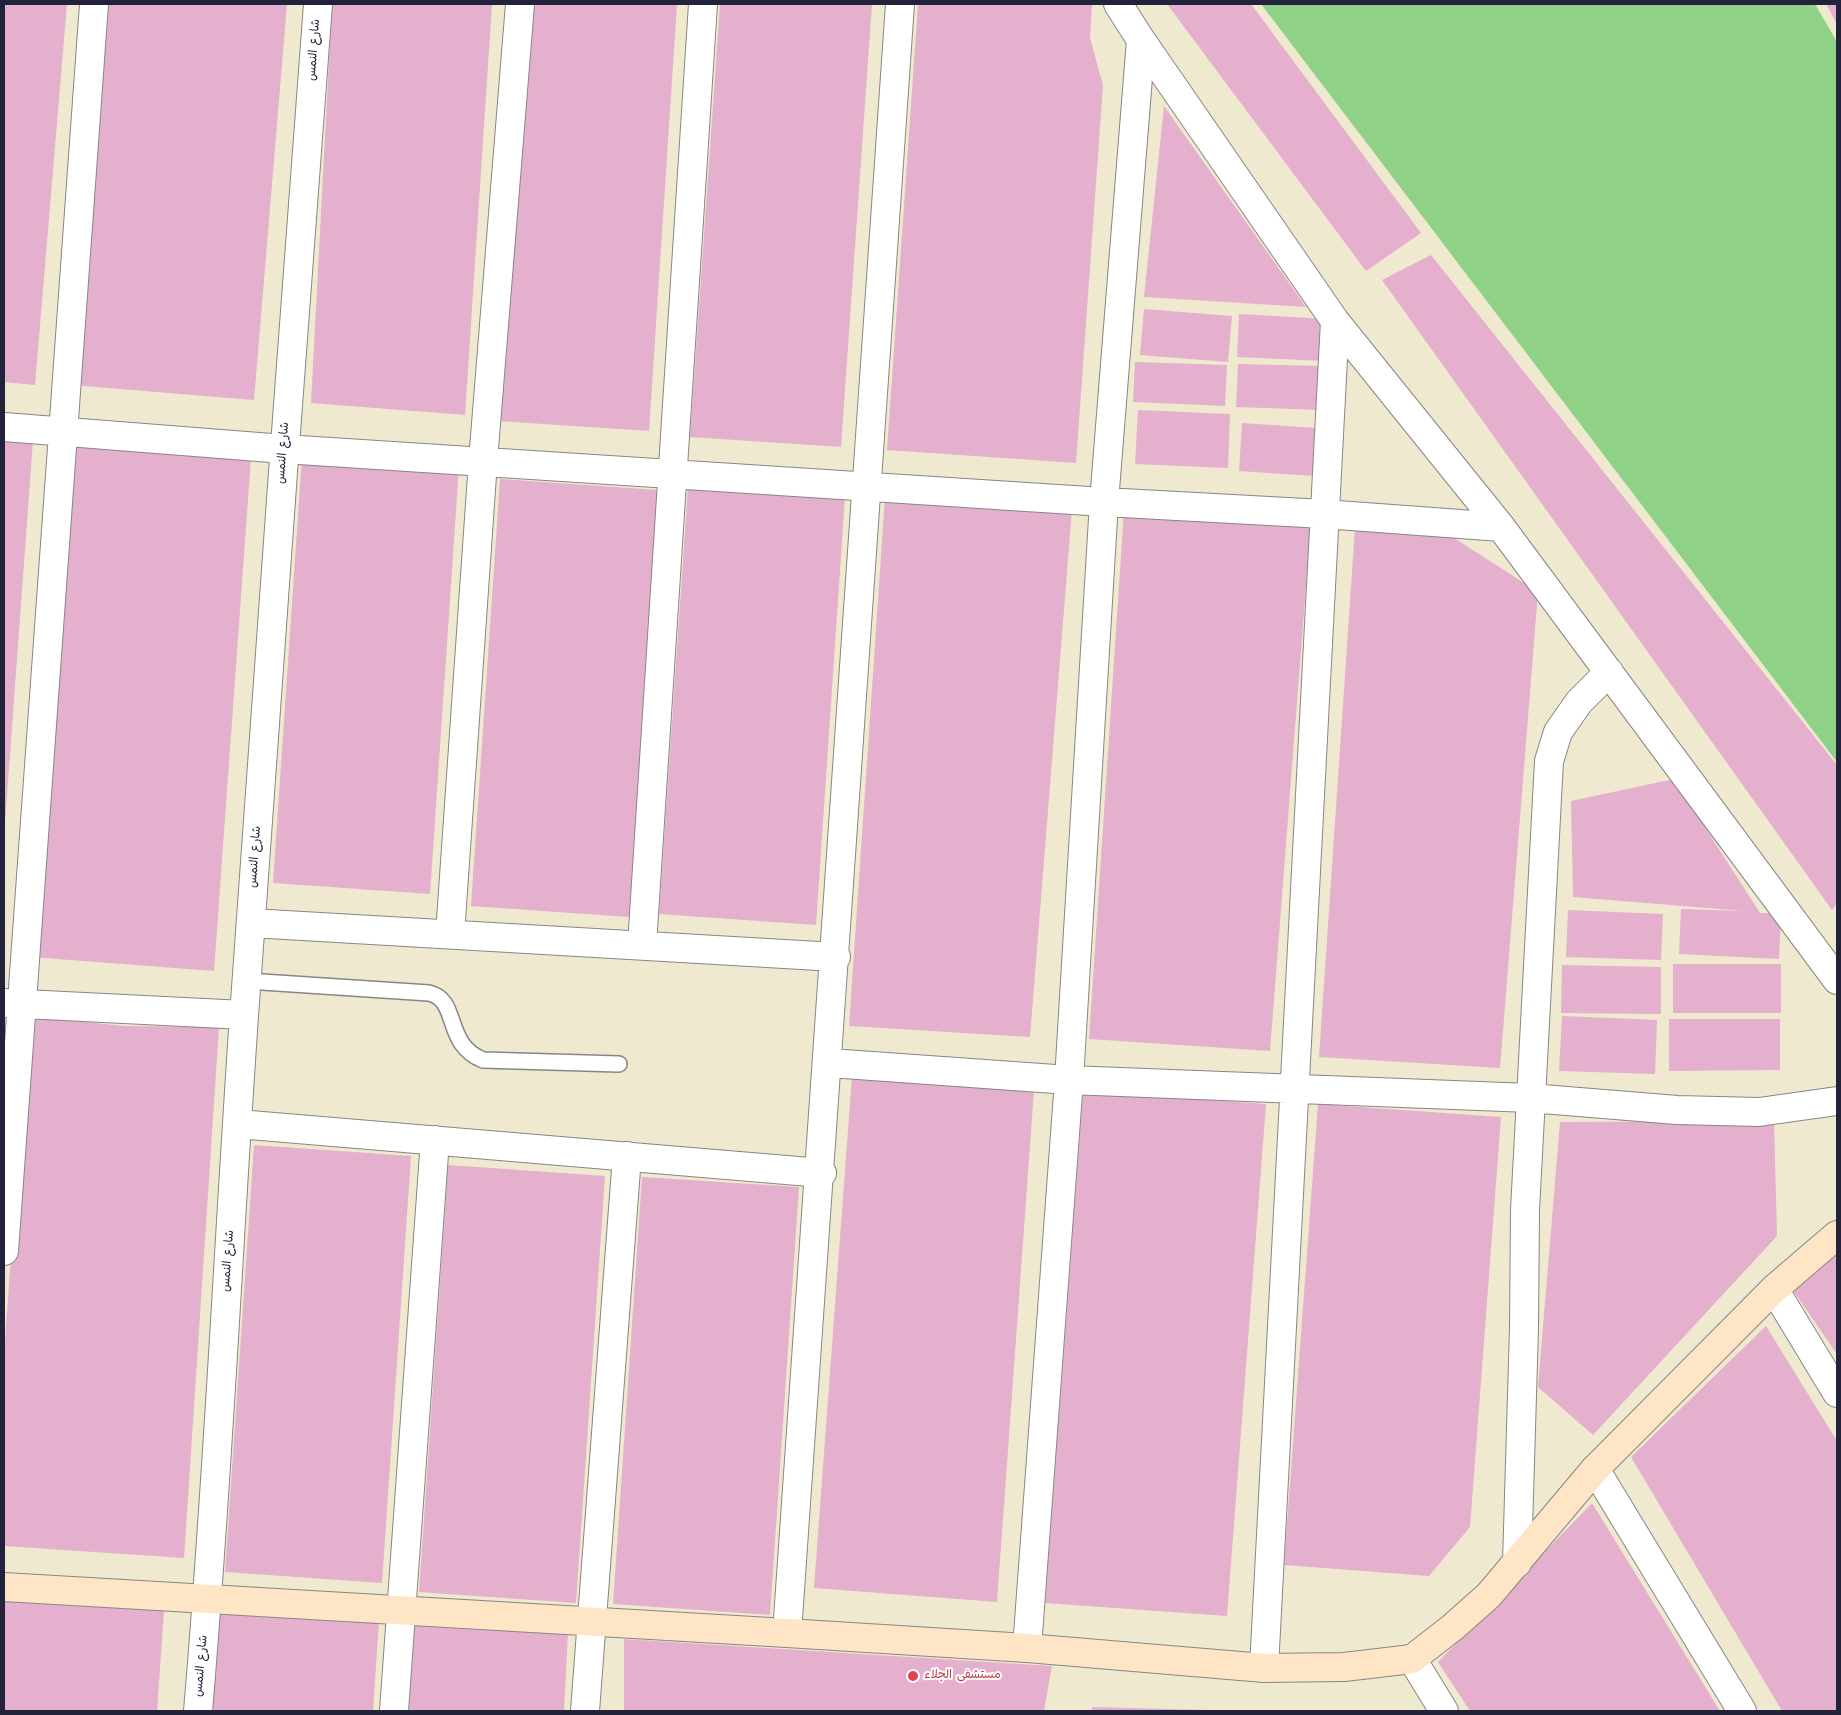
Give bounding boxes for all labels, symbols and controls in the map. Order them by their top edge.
street label: شارع النمس [306,19,324,81]
street label: شارع النمس [275,422,293,484]
street label: شارع النمس [247,826,265,888]
street label: شارع النمس [220,1230,238,1292]
street label: شارع النمس [192,1635,212,1697]
marker: مستشفى الجلاء [906,1669,920,1683]
place label: مستشفى الجلاء [924,1669,1001,1683]

